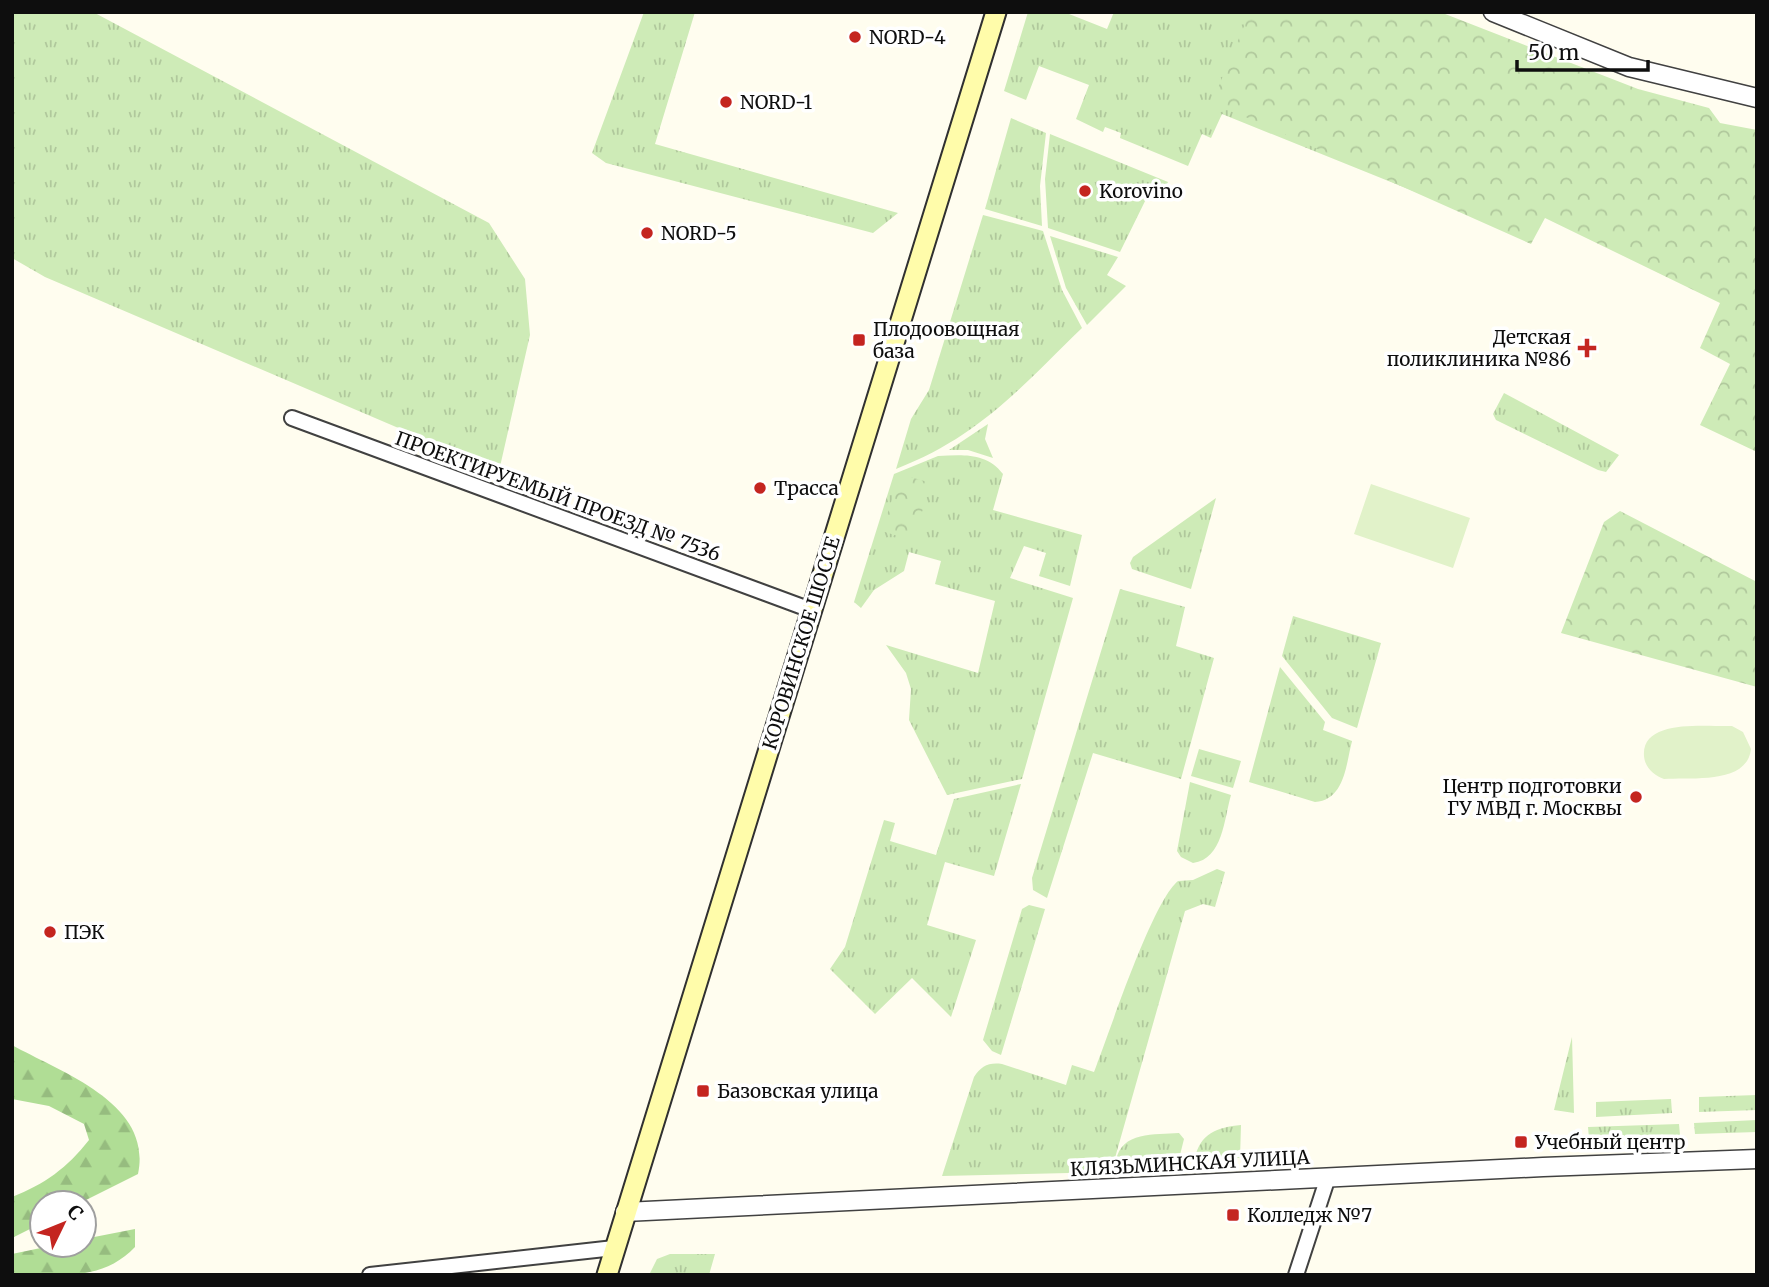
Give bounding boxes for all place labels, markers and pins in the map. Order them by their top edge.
place label: NORD-4 [869,25,946,49]
marker: NORD-4 [847,29,863,45]
place label: NORD-1 [740,90,813,114]
marker: NORD-1 [718,94,734,110]
place label: Korovino [1099,179,1183,203]
marker: Korovino [1077,183,1093,199]
place label: NORD-5 [661,221,737,245]
marker: NORD-5 [639,225,655,241]
place label: Плодоовощная база [873,317,1020,363]
place label: Детская поликлиника №86 [1387,325,1571,371]
marker: Плодоовощная база [851,332,867,348]
marker: Детская поликлиника №86 [1577,338,1597,358]
place label: Трасса [774,476,839,500]
marker: Трасса [752,480,768,496]
place label: Центр подготовки ГУ МВД г. Москвы [1442,774,1622,820]
marker: Центр подготовки ГУ МВД г. Москвы [1628,789,1644,805]
place label: ПЭК [64,920,105,944]
marker: ПЭК [42,924,58,940]
place label: Базовская улица [717,1079,879,1103]
marker: Базовская улица [695,1083,711,1099]
place label: Учебный центр [1534,1130,1685,1154]
marker: Учебный центр [1513,1134,1529,1150]
place label: Колледж №7 [1247,1203,1372,1227]
marker: Колледж №7 [1225,1207,1241,1223]

